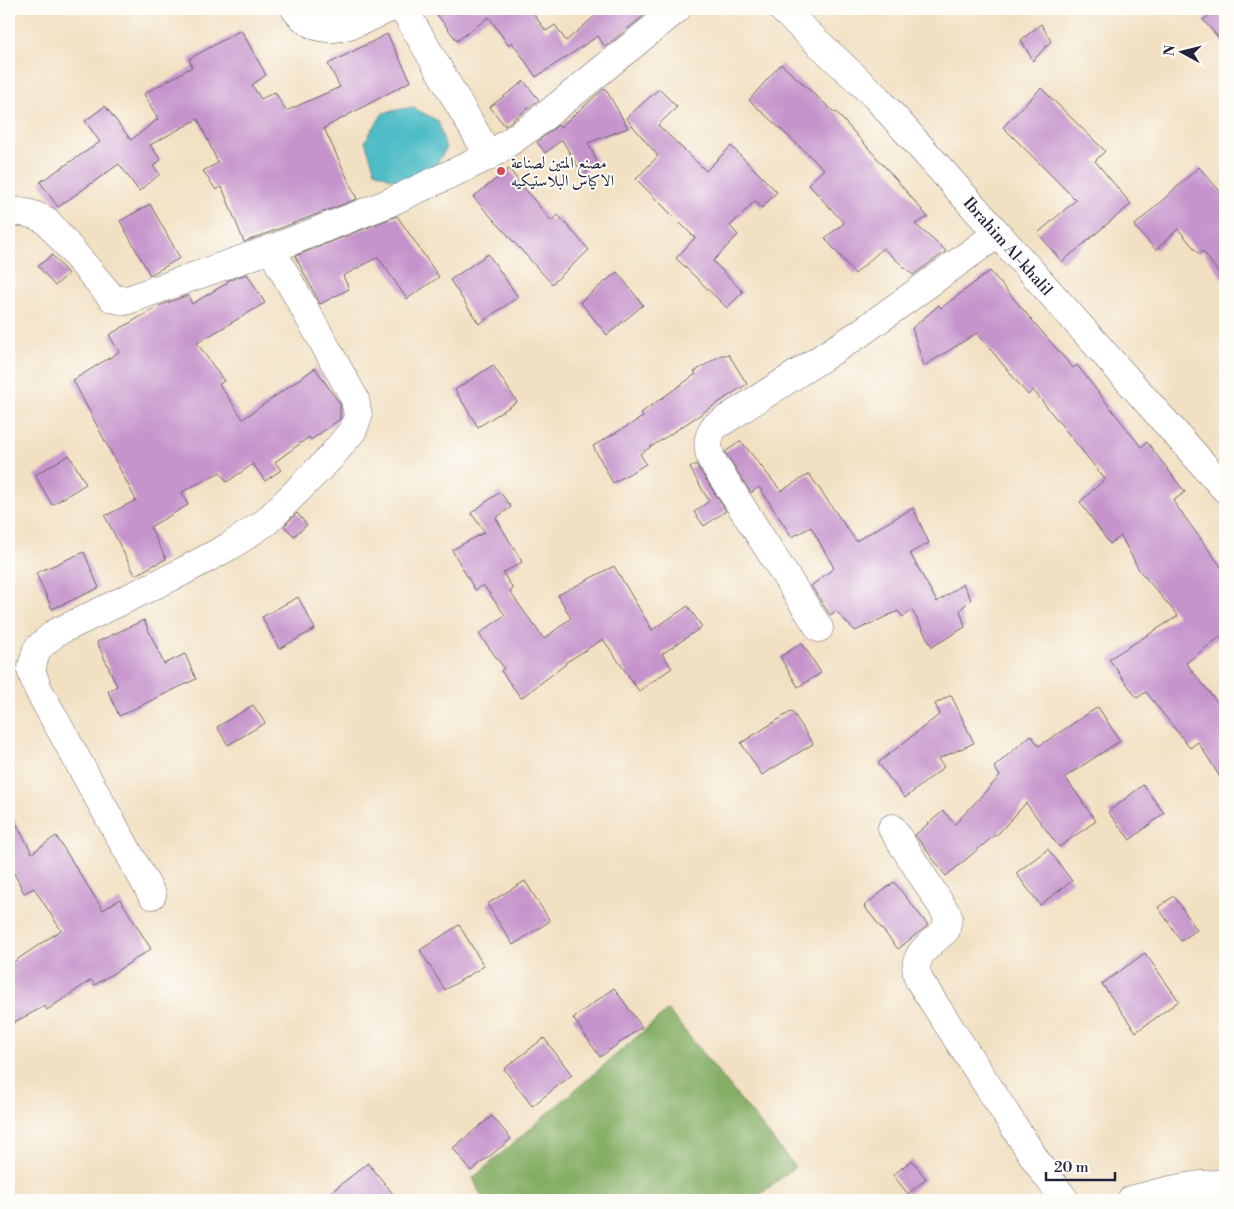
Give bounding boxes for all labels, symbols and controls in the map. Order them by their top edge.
north arrow [1156,28,1206,78]
text: N [1160,44,1180,57]
place label: مصنع المتين لصناعة الاكياس البلاستيكيه [511,153,614,191]
marker: مصنع المتين لصناعة الاكياس البلاستيكيه [495,165,507,177]
street label: Ibrahim Al-khalil [959,193,1057,300]
scale bar [1046,1149,1115,1181]
text: 20 m [1054,1158,1089,1177]

